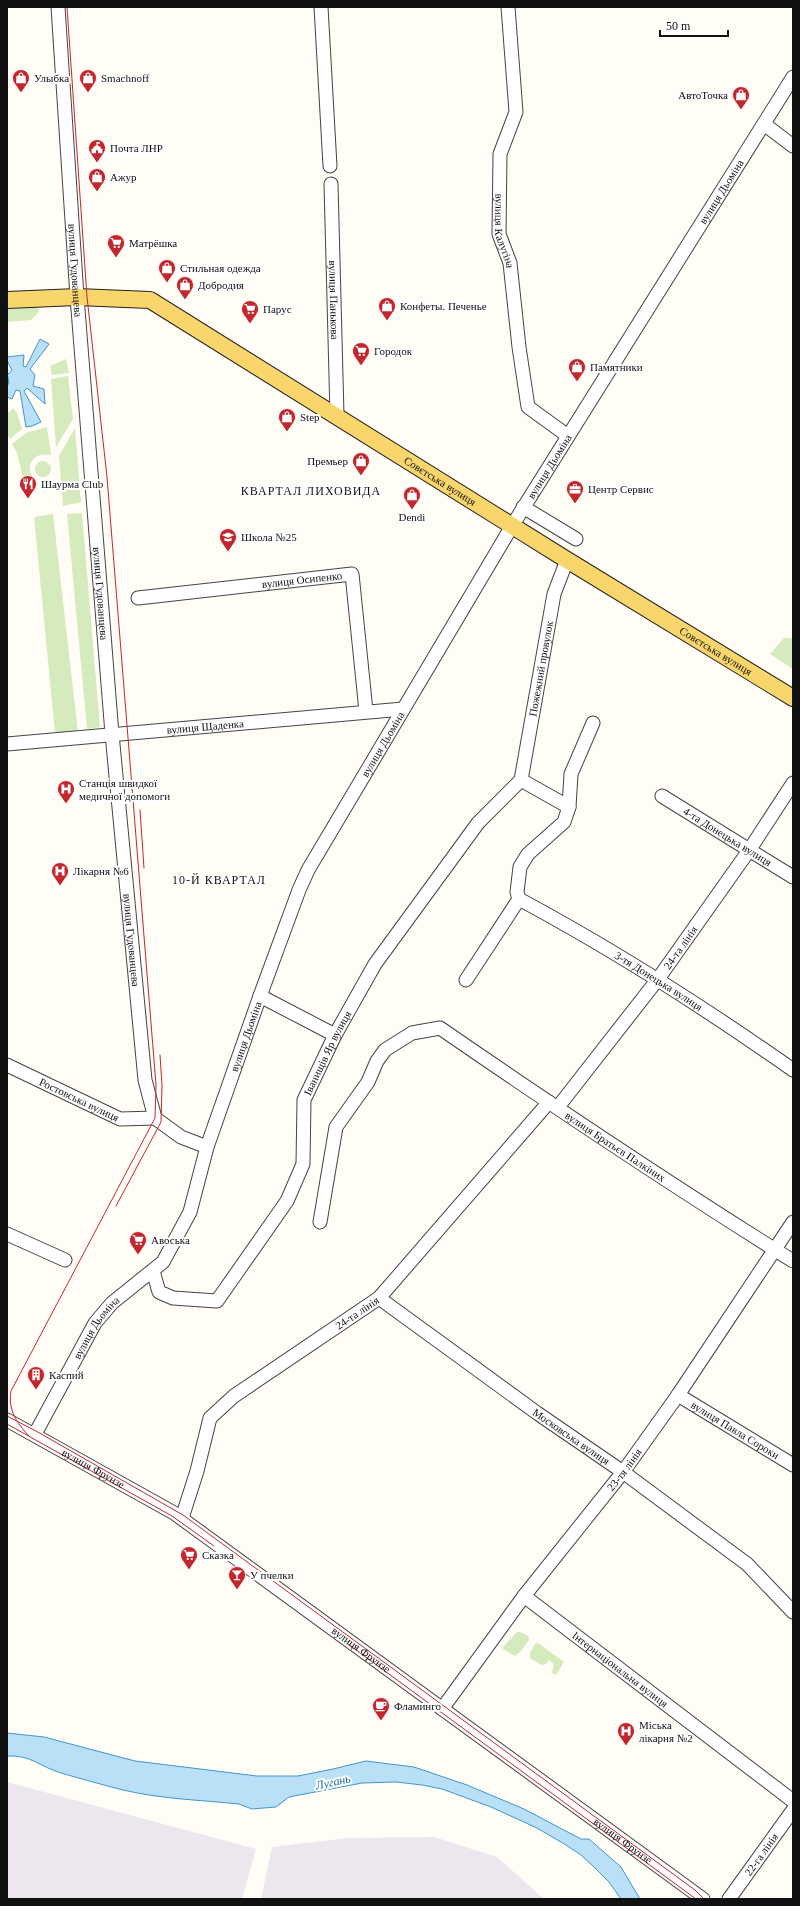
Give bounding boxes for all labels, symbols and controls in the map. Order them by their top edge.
scale bar [660,12,728,38]
text: 50 m [666,19,691,33]
shop icon: Улыбка [11,68,31,93]
shop icon: Smachnoff [78,68,98,93]
place label: Улыбка [34,72,69,84]
place label: Smachnoff [101,72,149,84]
shop icon: АвтоТочка [731,85,751,110]
place label: АвтоТочка [678,89,728,101]
public building icon: Почта ЛНР [87,138,107,163]
place label: Почта ЛНР [110,142,163,154]
street label: вулиця Дьоміна [697,157,746,226]
shop icon: Ажур [87,167,107,192]
place label: Ажур [110,171,137,183]
street label: вулиця Калугіна [493,193,517,269]
street label: вулиця Гудованцева [66,223,85,318]
supermarket icon: Матрёшка [106,233,126,258]
place label: Матрёшка [129,237,177,249]
shop icon: Стильная одежда [157,258,177,283]
street label: вулиця Панькова [327,260,341,340]
place label: Стильная одежда [180,262,261,274]
shop icon: Добродия [175,275,195,300]
place label: Добродия [198,279,244,291]
shop icon: Конфеты. Печенье [377,296,397,321]
supermarket icon: Парус [240,299,260,324]
place label: Конфеты. Печенье [400,300,487,312]
place label: Парус [263,303,292,315]
supermarket icon: Городок [351,341,371,366]
place label: Городок [374,345,413,357]
shop icon: Памятники [567,357,587,382]
place label: Памятники [590,361,643,373]
shop icon: Step [277,407,297,432]
place label: Step [300,411,320,423]
street label: вулиця Дьоміна [525,432,574,501]
shop icon: Премьер [351,451,371,476]
street label: Совєтська вулиця [402,454,478,508]
place label: Премьер [307,455,348,467]
restaurant icon: Шаурма Club [18,474,38,499]
place label: Шаурма Club [41,478,104,490]
office icon: Центр Сервис [565,479,585,504]
place label: Центр Сервис [588,483,654,495]
district label: КВАРТАЛ ЛИХОВИДА [241,484,381,498]
shop icon: Dendi [402,485,422,510]
place label: Dendi [399,511,425,523]
school or university icon: Школа №25 [218,527,238,552]
place label: Школа №25 [241,531,297,543]
street label: вулиця Гудованцева [91,546,110,641]
street label: вулиця Осипенко [261,569,343,590]
street label: Пожежний провулок [526,619,555,717]
street label: Совєтська вулиця [677,624,754,678]
street label: вулиця Дьоміна [359,709,407,779]
street label: вулиця Щаденка [166,717,244,736]
place label: Станція швидкої медичної допомоги [79,777,170,802]
hospital icon: Станція швидкої медичної допомоги [56,779,76,804]
street label: 4-та Донецька вулиця [681,805,774,868]
hospital icon: Лікарня №6 [50,861,70,886]
place label: Лікарня №6 [73,865,129,877]
district label: 10-Й КВАРТАЛ [172,873,266,887]
street label: вулиця Гудованцева [121,893,142,987]
street label: 24-та лінія [661,924,700,971]
street label: 3-тя Донецька вулиця [613,949,705,1013]
street label: вулиця Дьоміна [228,1000,264,1073]
street label: Іванищів Яр вулиця [301,1009,353,1097]
street label: Ростовська вулиця [37,1075,121,1124]
street label: вулиця Братьєв Палкіних [563,1109,668,1184]
supermarket icon: Авоська [128,1230,148,1255]
place label: Авоська [151,1234,190,1246]
street label: вулиця Дьоміна [71,1294,122,1361]
street label: 24-та лінія [333,1294,381,1332]
building icon: Каспий [26,1365,46,1390]
place label: Каспий [49,1369,84,1381]
street label: вулиця Павла Сороки [689,1398,782,1461]
street label: Московська вулиця [531,1406,612,1467]
street label: вулиця Фрунзе [60,1446,127,1490]
street label: 23-тя лінія [604,1446,644,1493]
supermarket icon: Сказка [179,1545,199,1570]
place label: Сказка [202,1549,234,1561]
bar icon: У пчелки [227,1565,247,1590]
place label: У пчелки [250,1569,294,1581]
street label: вулиця Фрунзе [330,1624,393,1675]
street label: Інтернаціональна вулиця [570,1629,670,1710]
cafe icon: Фламинго [371,1696,391,1721]
place label: Фламинго [394,1700,441,1712]
place label: Міська лікарня №2 [639,1719,693,1744]
hospital icon: Міська лікарня №2 [616,1721,636,1746]
water label: Лугань [313,1771,352,1793]
street label: вулиця Фрунзе [591,1815,655,1866]
street label: 22-га лінія [742,1831,780,1878]

